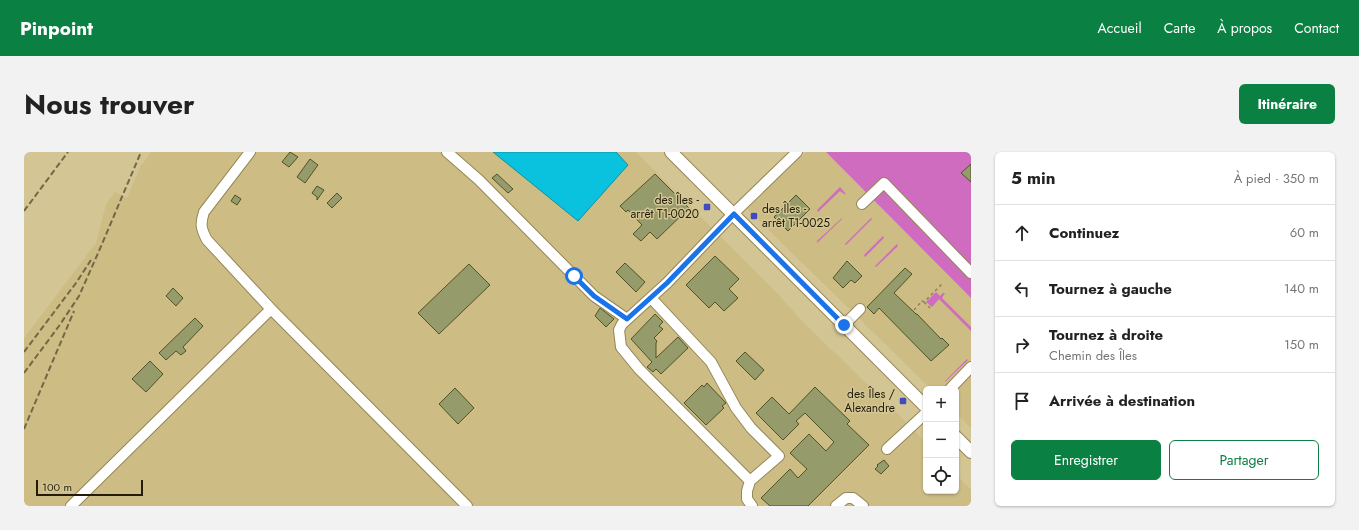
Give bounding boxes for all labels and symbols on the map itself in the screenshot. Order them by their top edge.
place label: des Îles - arrêt T1-0020 [631,191,699,223]
place label: des Îles - arrêt T1-0025 [762,200,830,232]
marker: des Îles - arrêt T1-0020 [702,202,712,212]
marker: des Îles - arrêt T1-0025 [749,211,759,221]
route start [565,267,583,285]
route end [835,316,853,334]
place label: des Îles / Alexandre [844,385,895,417]
marker: des Îles / Alexandre [898,396,908,406]
scale bar [36,478,143,497]

